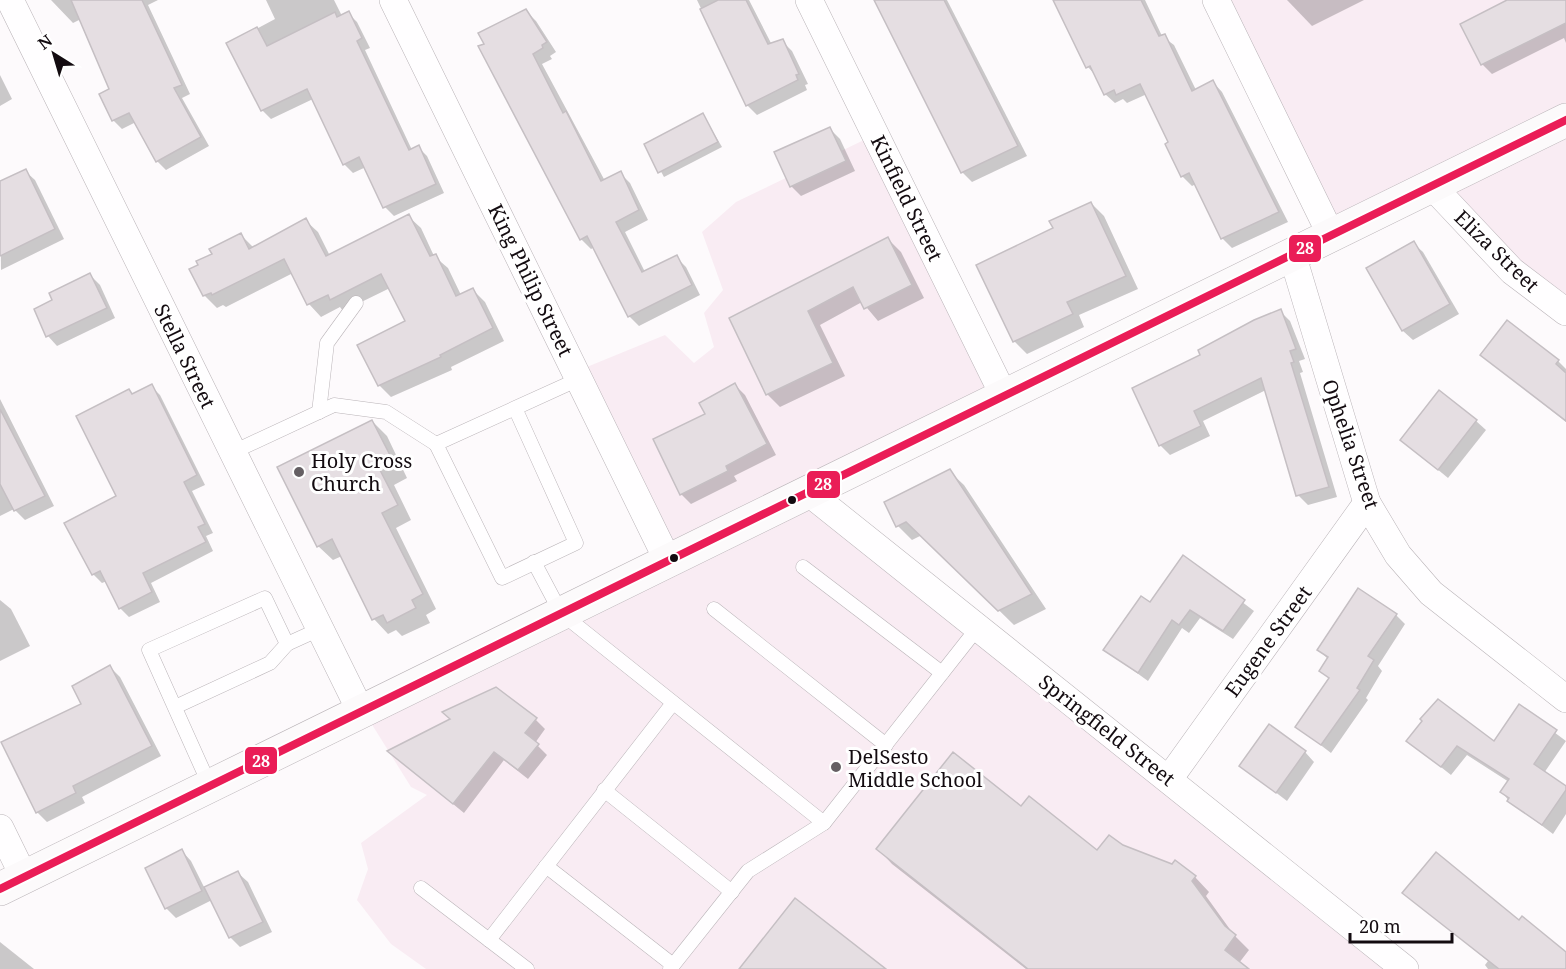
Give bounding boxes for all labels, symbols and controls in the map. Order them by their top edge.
north arrow [24,24,84,84]
text: N [33,29,57,55]
street label: Kinfield Street [865,131,949,265]
street label: King Philip Street [482,199,580,361]
street label: Eliza Street [1449,204,1545,298]
line badge: 28 [1288,234,1322,263]
text: 28 [1296,237,1314,259]
street label: Stella Street [148,299,222,413]
street label: Ophelia Street [1316,376,1386,512]
place label: Holy Cross Church [311,447,412,497]
marker: Holy Cross Church [292,465,306,479]
line badge: 28 [806,470,841,499]
text: 28 [814,473,832,495]
unlabelled marker [786,494,798,506]
unlabelled marker [668,552,680,564]
street label: Eugene Street [1219,580,1317,702]
street label: Springfield Street [1033,668,1181,792]
place label: DelSesto Middle School [848,743,983,793]
line badge: 28 [244,746,278,775]
text: 28 [252,750,270,772]
marker: DelSesto Middle School [829,760,843,774]
scale bar [1350,906,1452,944]
text: 20 m [1359,914,1401,938]

